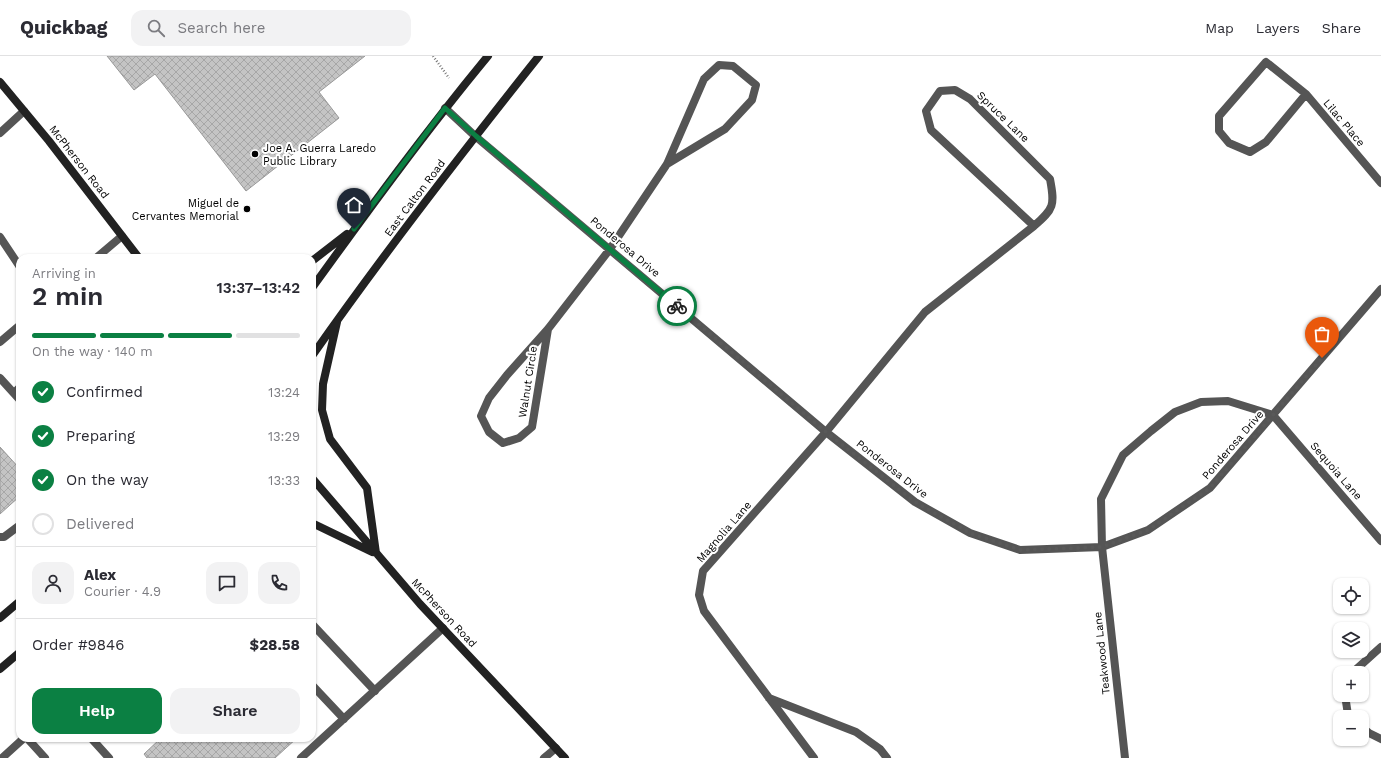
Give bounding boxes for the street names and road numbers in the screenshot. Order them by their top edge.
street label: Spruce Lane [974,89,1032,145]
street label: Lilac Place [1320,97,1368,149]
street label: McPherson Road [46,123,112,201]
street label: East Calton Road [382,157,448,239]
street label: Ponderosa Drive [587,214,663,280]
street label: Walnut Circle [516,345,540,419]
street label: Ponderosa Drive [1200,408,1266,482]
street label: Ponderosa Drive [854,437,930,501]
street label: Sequoia Lane [1307,439,1365,503]
street label: Magnolia Lane [694,499,754,565]
street label: McPherson Road [409,576,479,650]
street label: Teakwood Lane [1091,611,1113,695]

